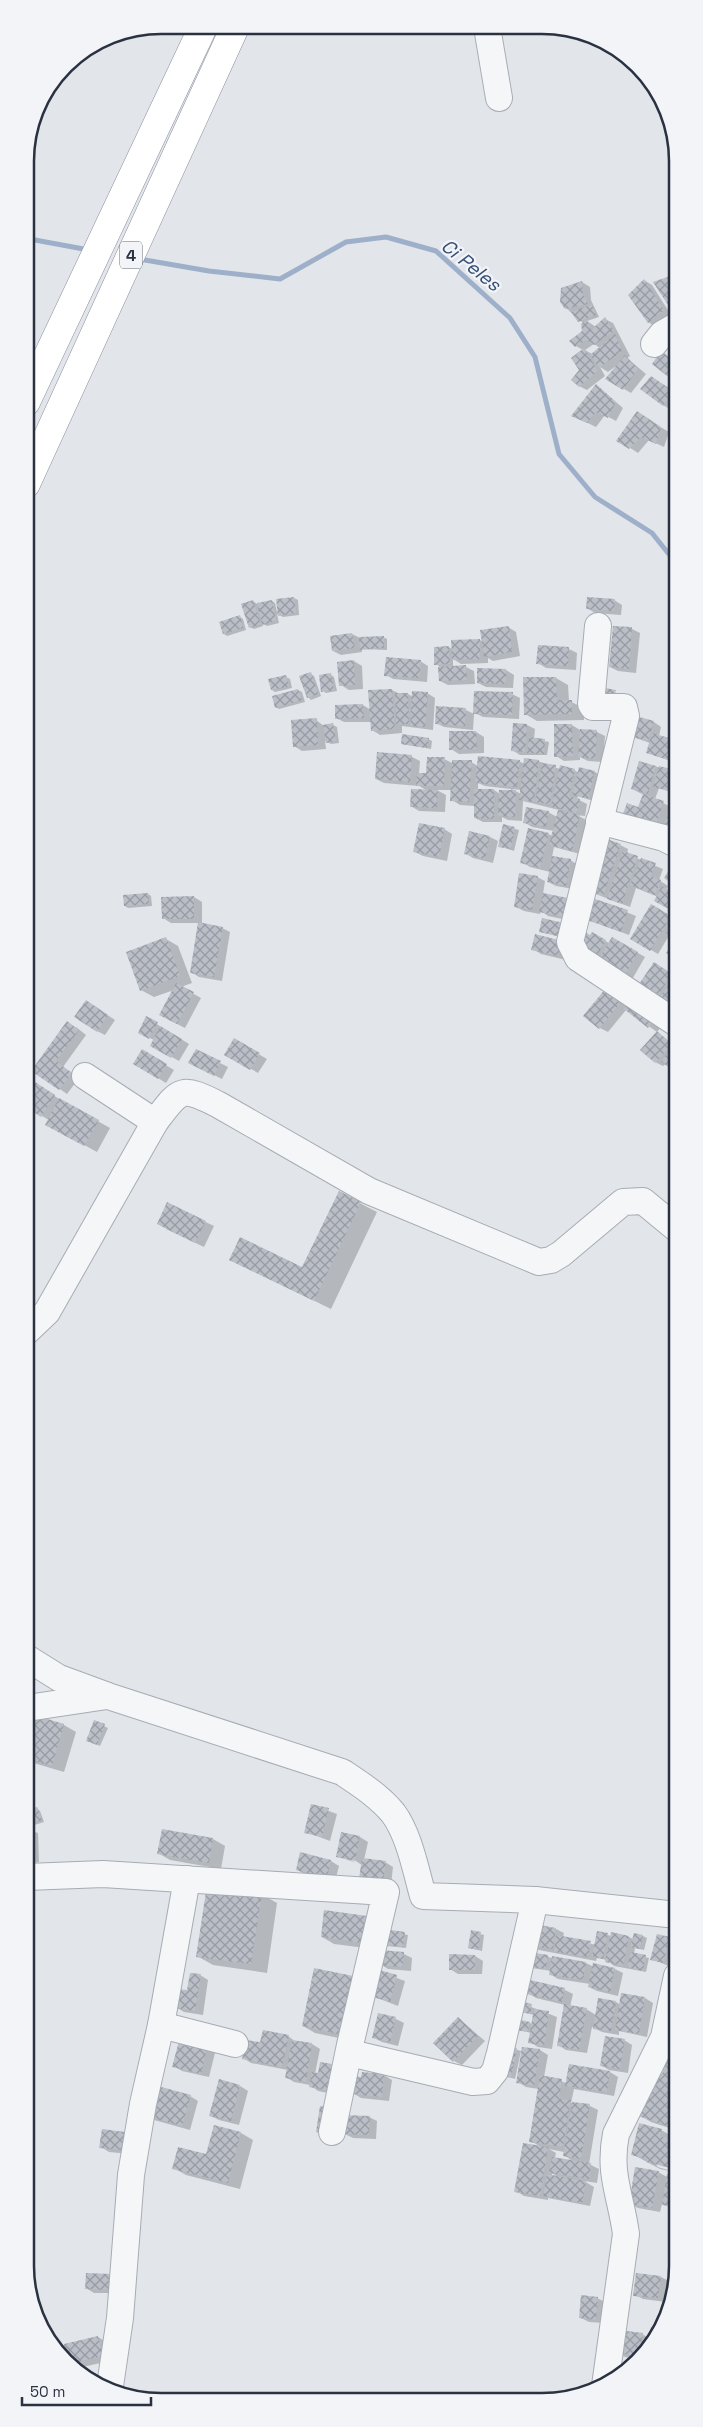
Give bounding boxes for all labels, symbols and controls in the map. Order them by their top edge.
water label: Ci Peles [436,233,507,297]
road number: 4 [120,242,142,268]
scale bar [22,2374,151,2406]
text: 50 m [30,2382,65,2401]

